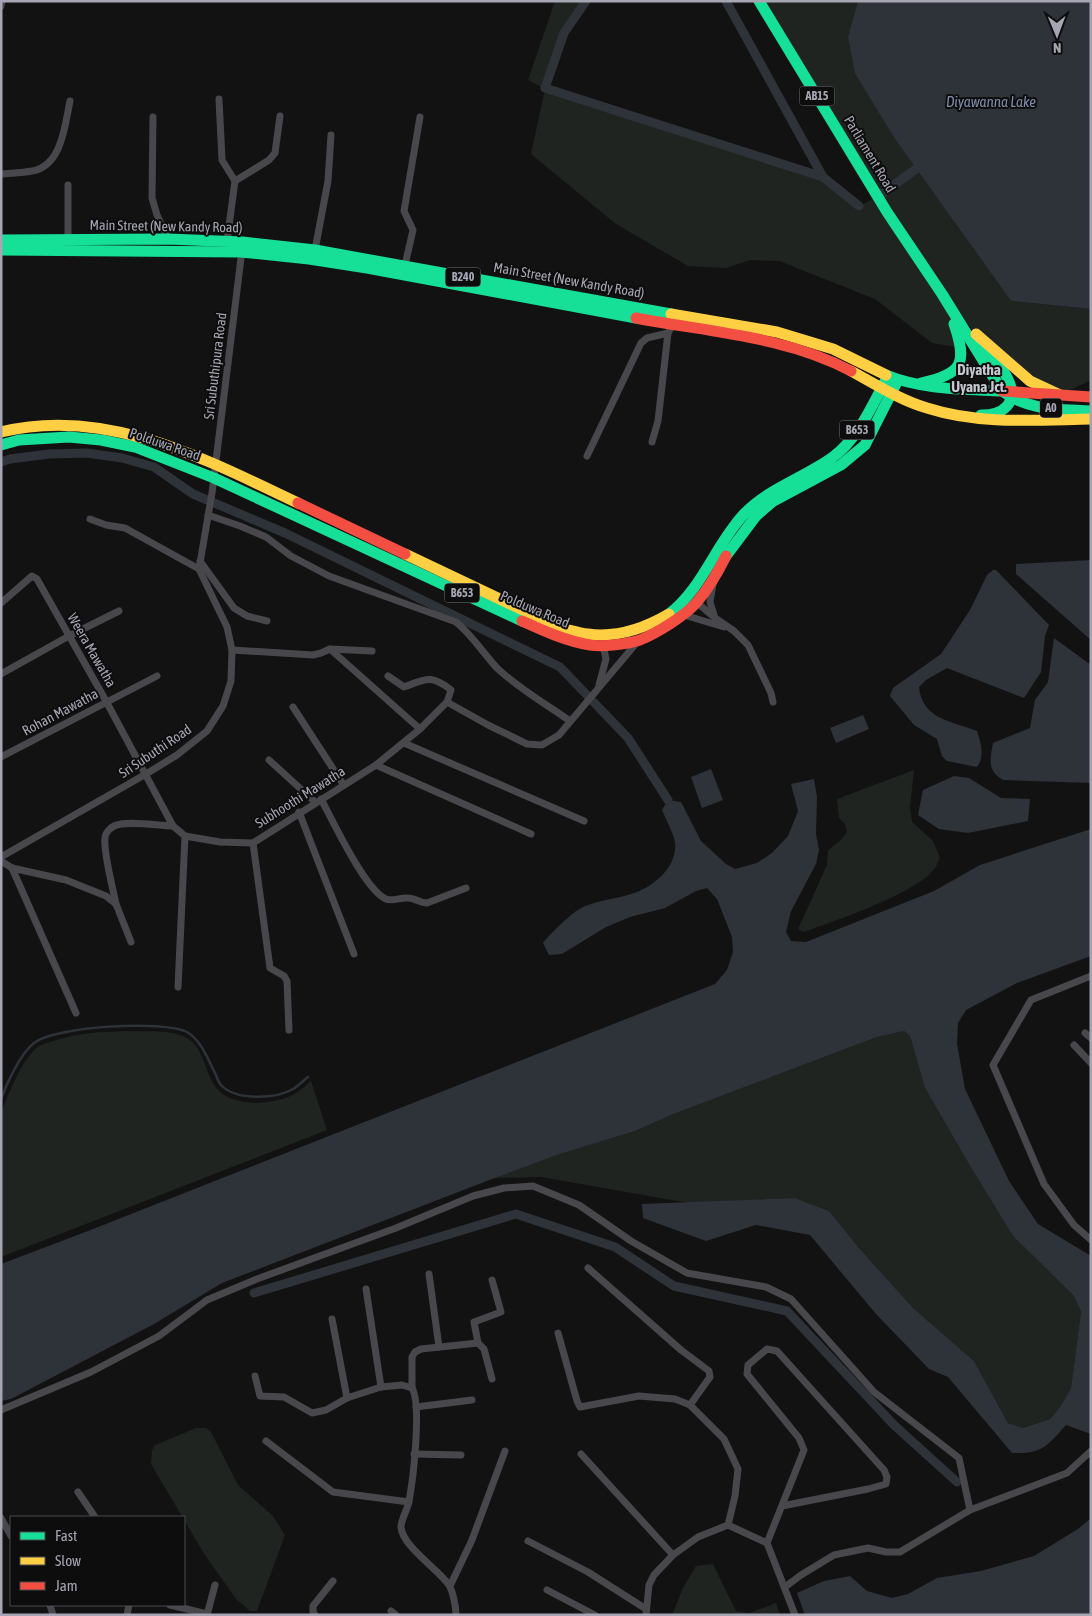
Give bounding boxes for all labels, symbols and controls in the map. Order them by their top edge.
north arrow [1032,10,1082,60]
text: N [1053,40,1061,56]
road number: AB15 [800,86,834,105]
water label: Diyawanna Lake [946,93,1036,110]
street label: Parliament Road [841,113,899,195]
street label: Main Street (New Kandy Road) [89,217,243,235]
street label: Main Street (New Kandy Road) [492,259,646,301]
road number: B240 [446,268,480,286]
street label: Sri Subuthipura Road [201,312,229,420]
district label: Diyatha Uyana Jct. [951,361,1007,395]
road number: A0 [1040,398,1062,418]
road number: B653 [840,420,874,440]
street label: Polduwa Road [128,424,202,464]
road number: B653 [444,584,480,602]
street label: Polduwa Road [498,587,572,631]
street label: Weera Mawatha [64,610,120,690]
street label: Rohan Mawatha [19,685,101,739]
street label: Sri Subuthi Road [116,721,194,781]
street label: Subhoothi Mawatha [252,763,348,831]
legend [10,1516,185,1606]
text: Fast [55,1527,77,1544]
text: Slow [55,1552,81,1569]
text: Jam [55,1577,78,1594]

